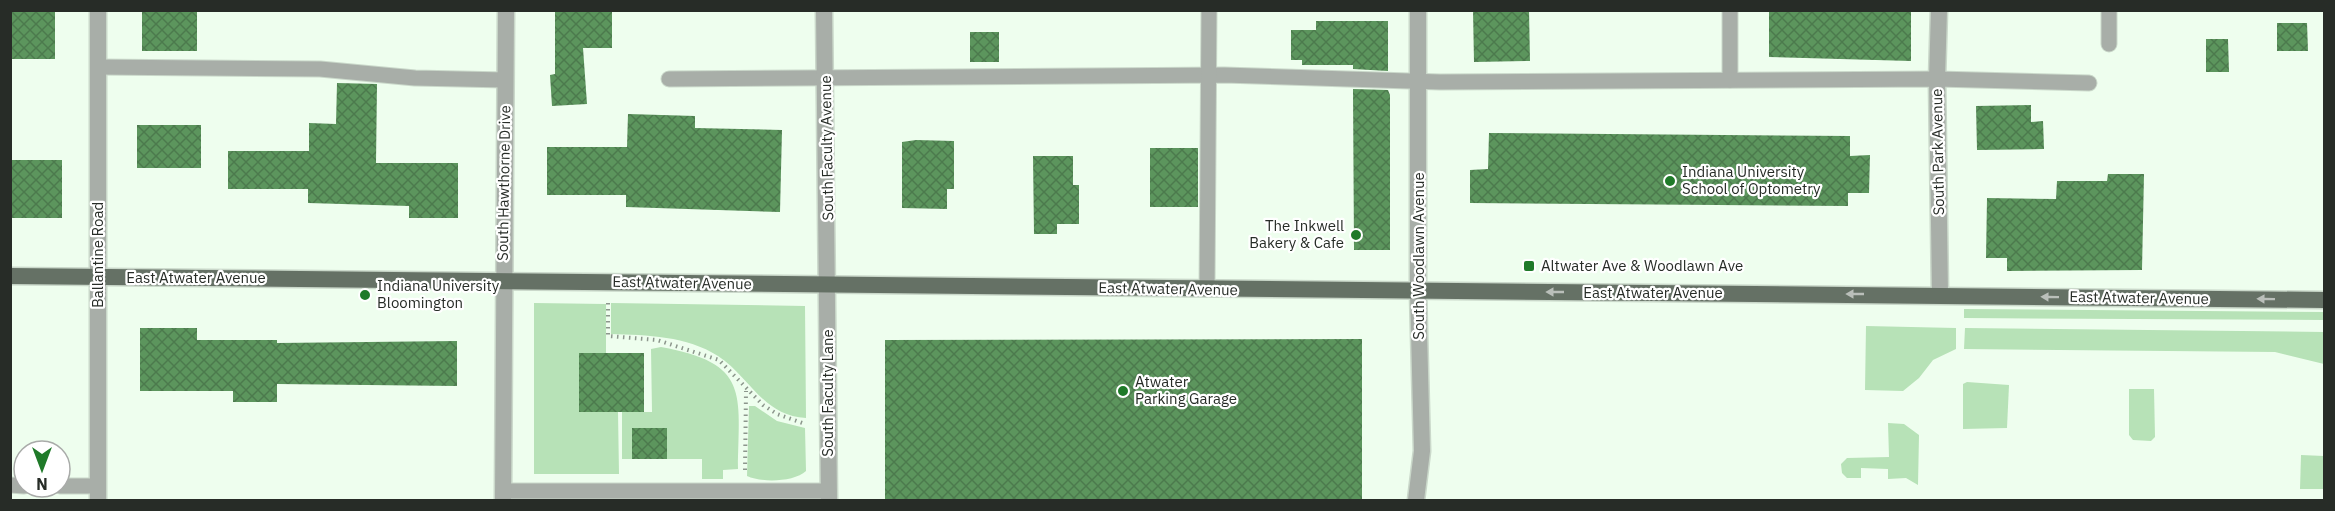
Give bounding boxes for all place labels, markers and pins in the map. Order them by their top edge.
place label: Indiana University School of Optometry [1682,162,1821,198]
marker: Indiana University School of Optometry [1663,174,1677,188]
place label: The Inkwell Bakery & Cafe [1249,216,1344,252]
marker: The Inkwell Bakery & Cafe [1349,228,1363,242]
place label: Altwater Ave & Woodlawn Ave [1541,256,1743,275]
marker: Altwater Ave & Woodlawn Ave [1522,259,1536,273]
place label: Indiana University Bloomington [377,276,500,312]
marker: Indiana University Bloomington [358,288,372,302]
place label: Atwater Parking Garage [1135,372,1237,408]
marker: Atwater Parking Garage [1116,384,1130,398]

